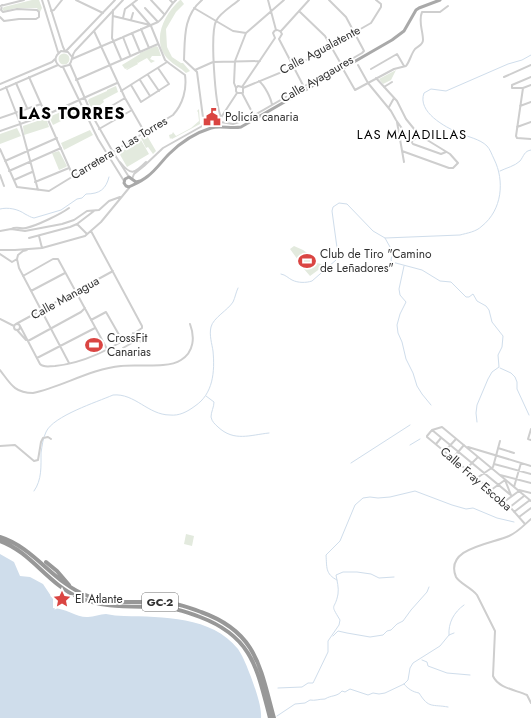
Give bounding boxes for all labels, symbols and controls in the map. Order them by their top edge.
street label: Calle Agualatente [276,21,364,79]
street label: Calle Ayagaures [277,51,357,107]
district label: LAS TORRES [18,102,126,125]
public building icon: Policía canaria [202,107,222,127]
place label: Policía canaria [225,108,299,126]
street label: Carretera a Las Torres [67,112,171,184]
district label: LAS MAJADILLAS [357,125,467,144]
place label: Club de Tiro "Camino de Leñadores" [320,245,432,277]
sports icon: Club de Tiro "Camino de Leñadores" [297,251,317,271]
street label: Calle Managua [27,272,103,324]
place label: CrossFit Canarias [107,329,151,361]
sports icon: CrossFit Canarias [84,335,104,355]
street label: Calle Fray Escoba [436,443,516,515]
place icon: El Atlante [52,589,72,609]
place label: El Atlante [75,590,123,608]
road number: GC-2 [142,593,178,611]

